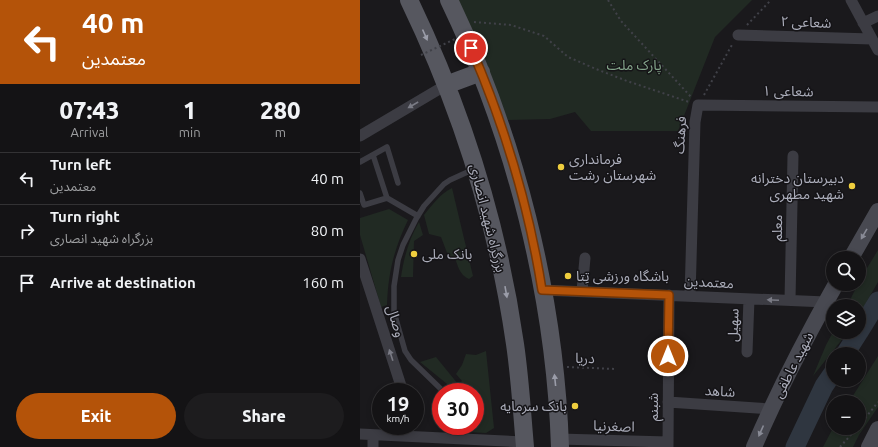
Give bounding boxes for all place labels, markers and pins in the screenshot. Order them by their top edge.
pin [454,31,488,65]
place label: فرمانداری شهرستان رشت [569,151,656,184]
marker: فرمانداری شهرستان رشت [556,162,566,172]
place label: دبیرستان دخترانه شهید مطهری [751,170,844,203]
marker: دبیرستان دخترانه شهید مطهری [847,181,857,191]
place label: بانک ملی [422,246,473,263]
marker: بانک ملی [409,249,419,259]
place label: باشگاه ورزشی تِتا [576,268,669,285]
marker: باشگاه ورزشی تِتا [563,271,573,281]
place label: بانک سرمایه [500,398,567,415]
marker: بانک سرمایه [570,401,580,411]

